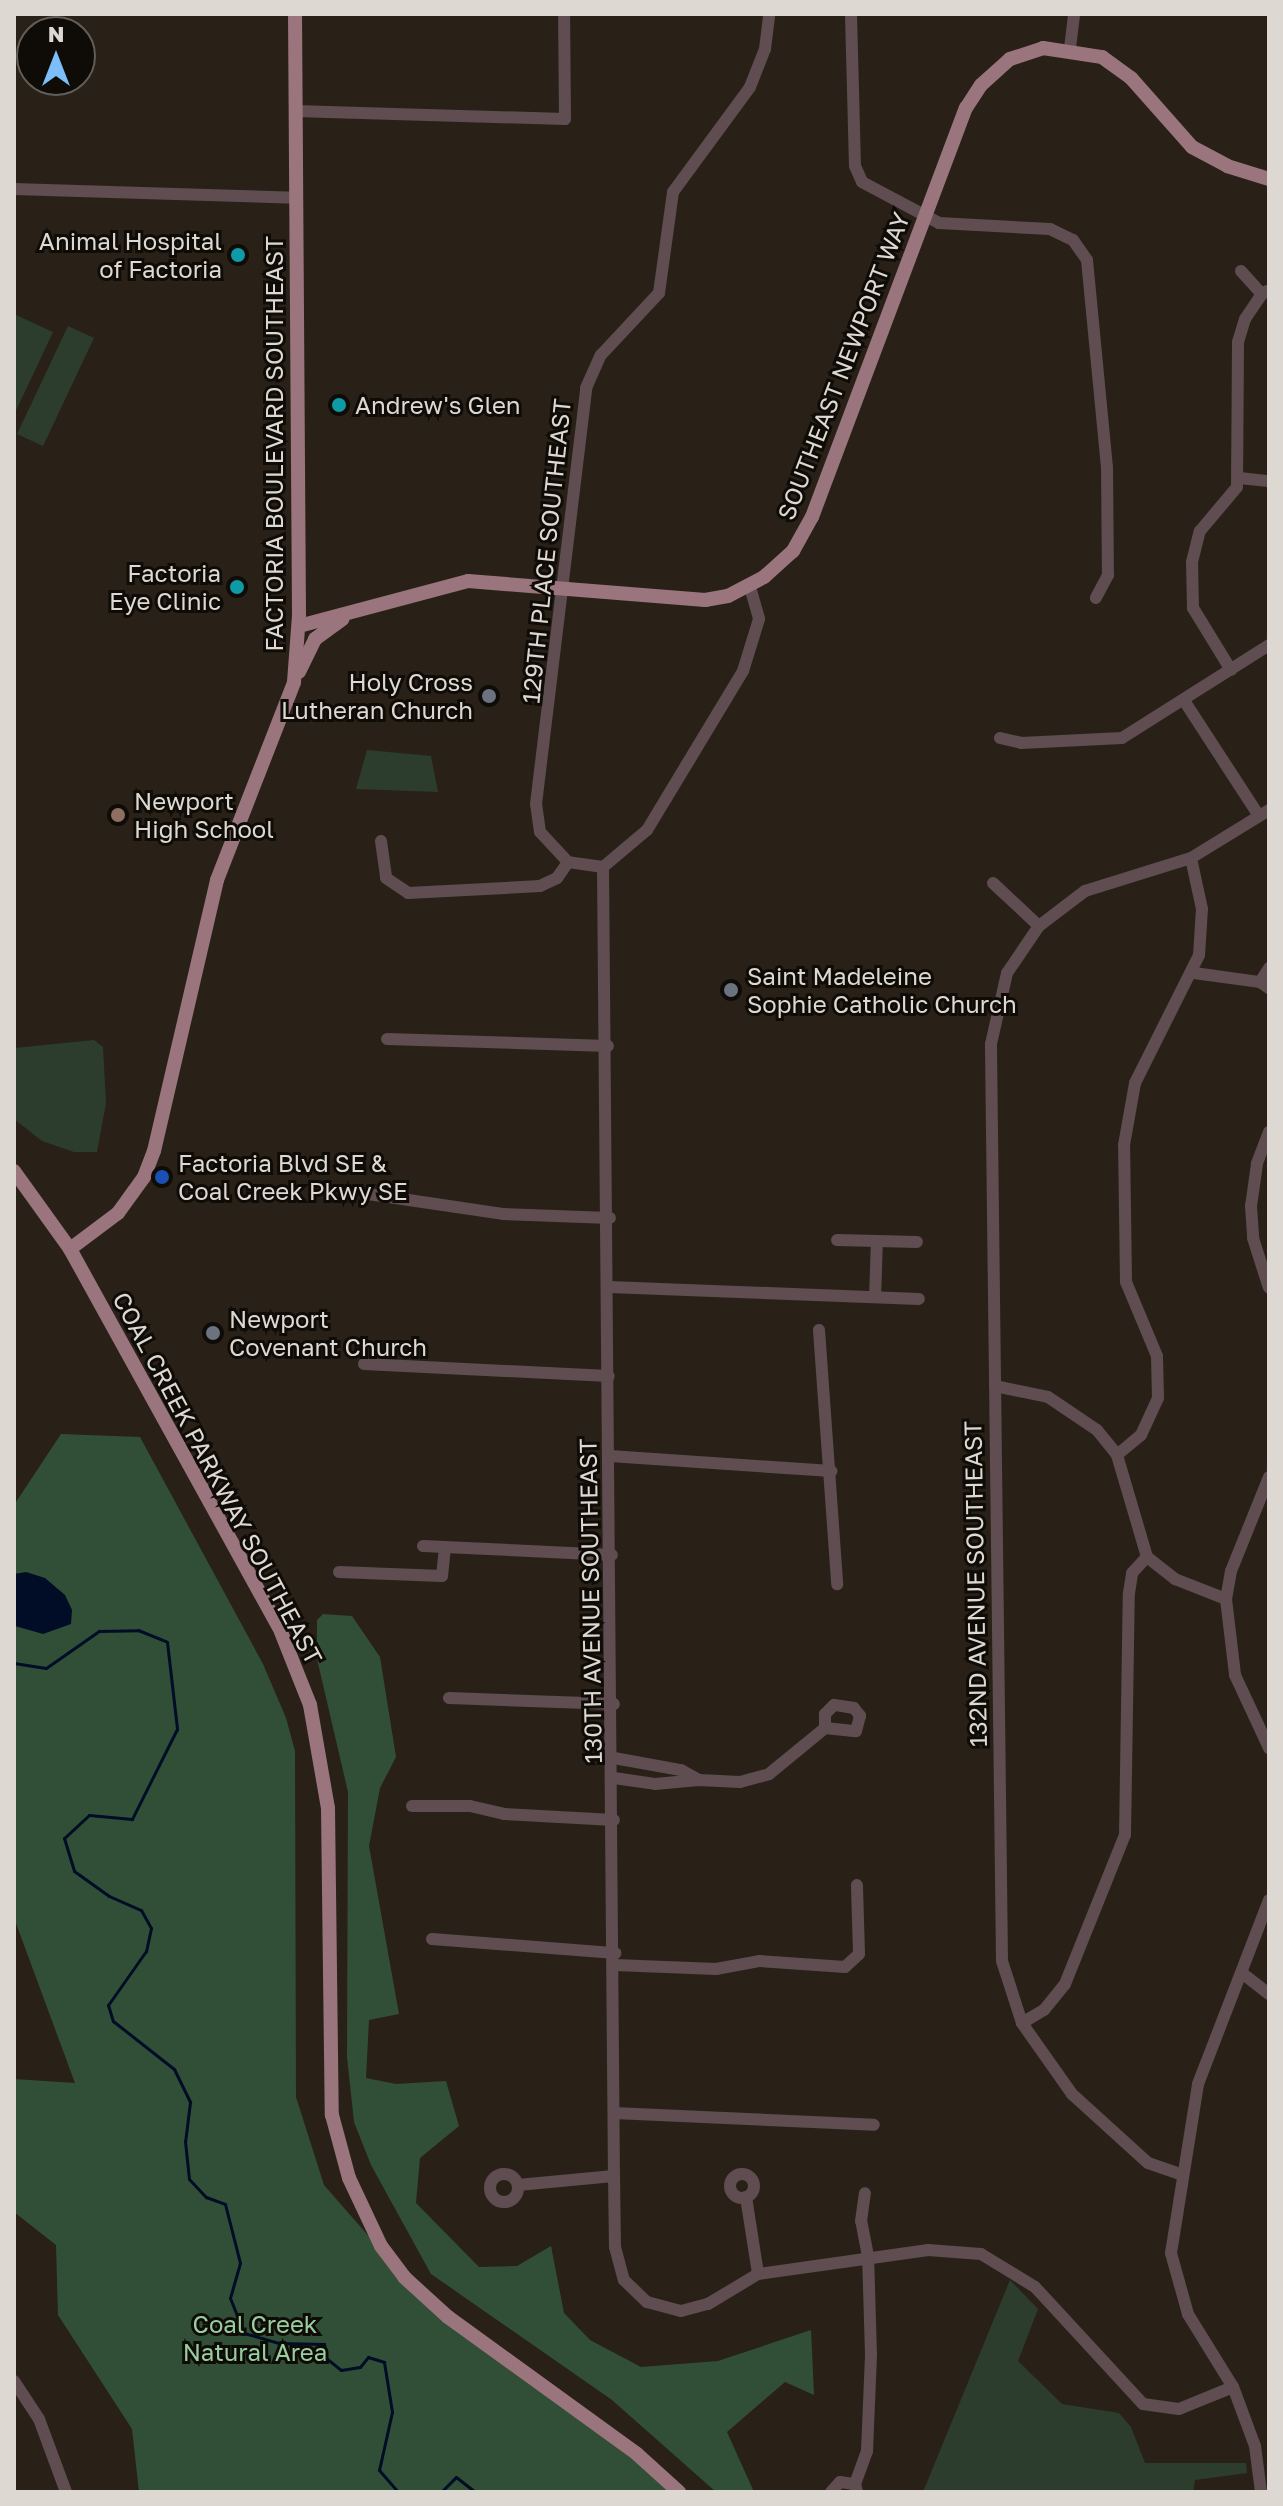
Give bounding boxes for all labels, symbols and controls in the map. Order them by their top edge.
north arrow [16,16,96,96]
text: N [48,20,64,47]
street label: SOUTHEAST NEWPORT WAY [771,208,915,524]
place label: Animal Hospital of Factoria [39,227,222,283]
street label: FACTORIA BOULEVARD SOUTHEAST [260,236,288,652]
marker: Animal Hospital of Factoria [229,246,247,264]
place label: Andrew's Glen [355,391,521,419]
marker: Andrew's Glen [330,396,348,414]
street label: 129TH PLACE SOUTHEAST [516,397,576,705]
place label: Factoria Eye Clinic [109,559,221,615]
marker: Factoria Eye Clinic [228,578,246,596]
place label: Holy Cross Lutheran Church [281,668,473,724]
marker: Holy Cross Lutheran Church [480,687,498,705]
place label: Newport High School [134,787,274,843]
marker: Newport High School [109,806,127,824]
place label: Saint Madeleine Sophie Catholic Church [747,962,1017,1018]
marker: Saint Madeleine Sophie Catholic Church [722,981,740,999]
place label: Factoria Blvd SE & Coal Creek Pkwy SE [178,1149,408,1205]
marker: Factoria Blvd SE & Coal Creek Pkwy SE [153,1168,171,1186]
street label: COAL CREEK PARKWAY SOUTHEAST [107,1287,329,1669]
place label: Newport Covenant Church [229,1305,427,1361]
marker: Newport Covenant Church [204,1324,222,1342]
street label: 132ND AVENUE SOUTHEAST [958,1421,992,1747]
street label: 130TH AVENUE SOUTHEAST [573,1438,607,1764]
park label: Coal Creek Natural Area [183,2310,327,2366]

